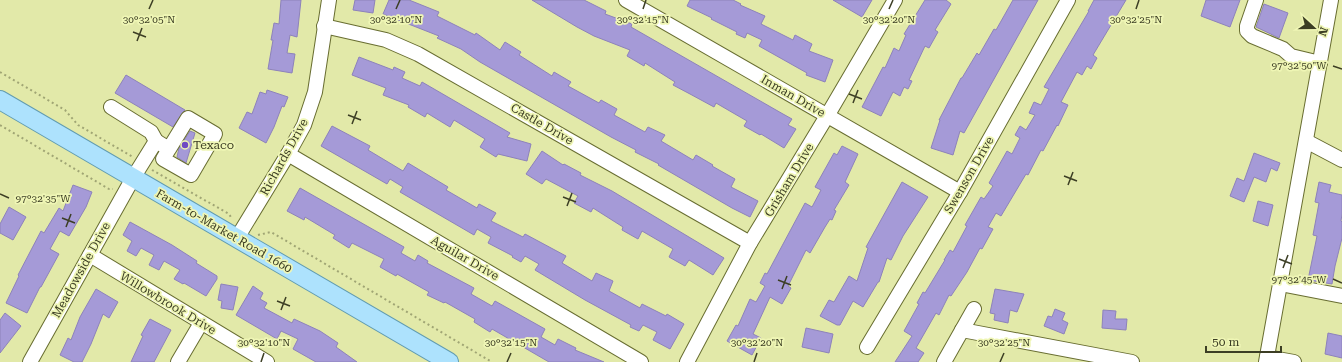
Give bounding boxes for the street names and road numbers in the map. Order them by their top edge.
street label: Inman Drive [758,72,828,120]
street label: Castle Drive [508,100,576,148]
street label: Richards Drive [257,116,311,198]
street label: Swenson Drive [941,134,997,216]
street label: Grisham Drive [761,140,817,219]
street label: Farm-to-Market Road 1660 [153,186,295,276]
street label: Meadowside Drive [49,219,113,320]
street label: Aguilar Drive [429,233,502,283]
street label: Willowbrook Drive [117,269,219,337]

